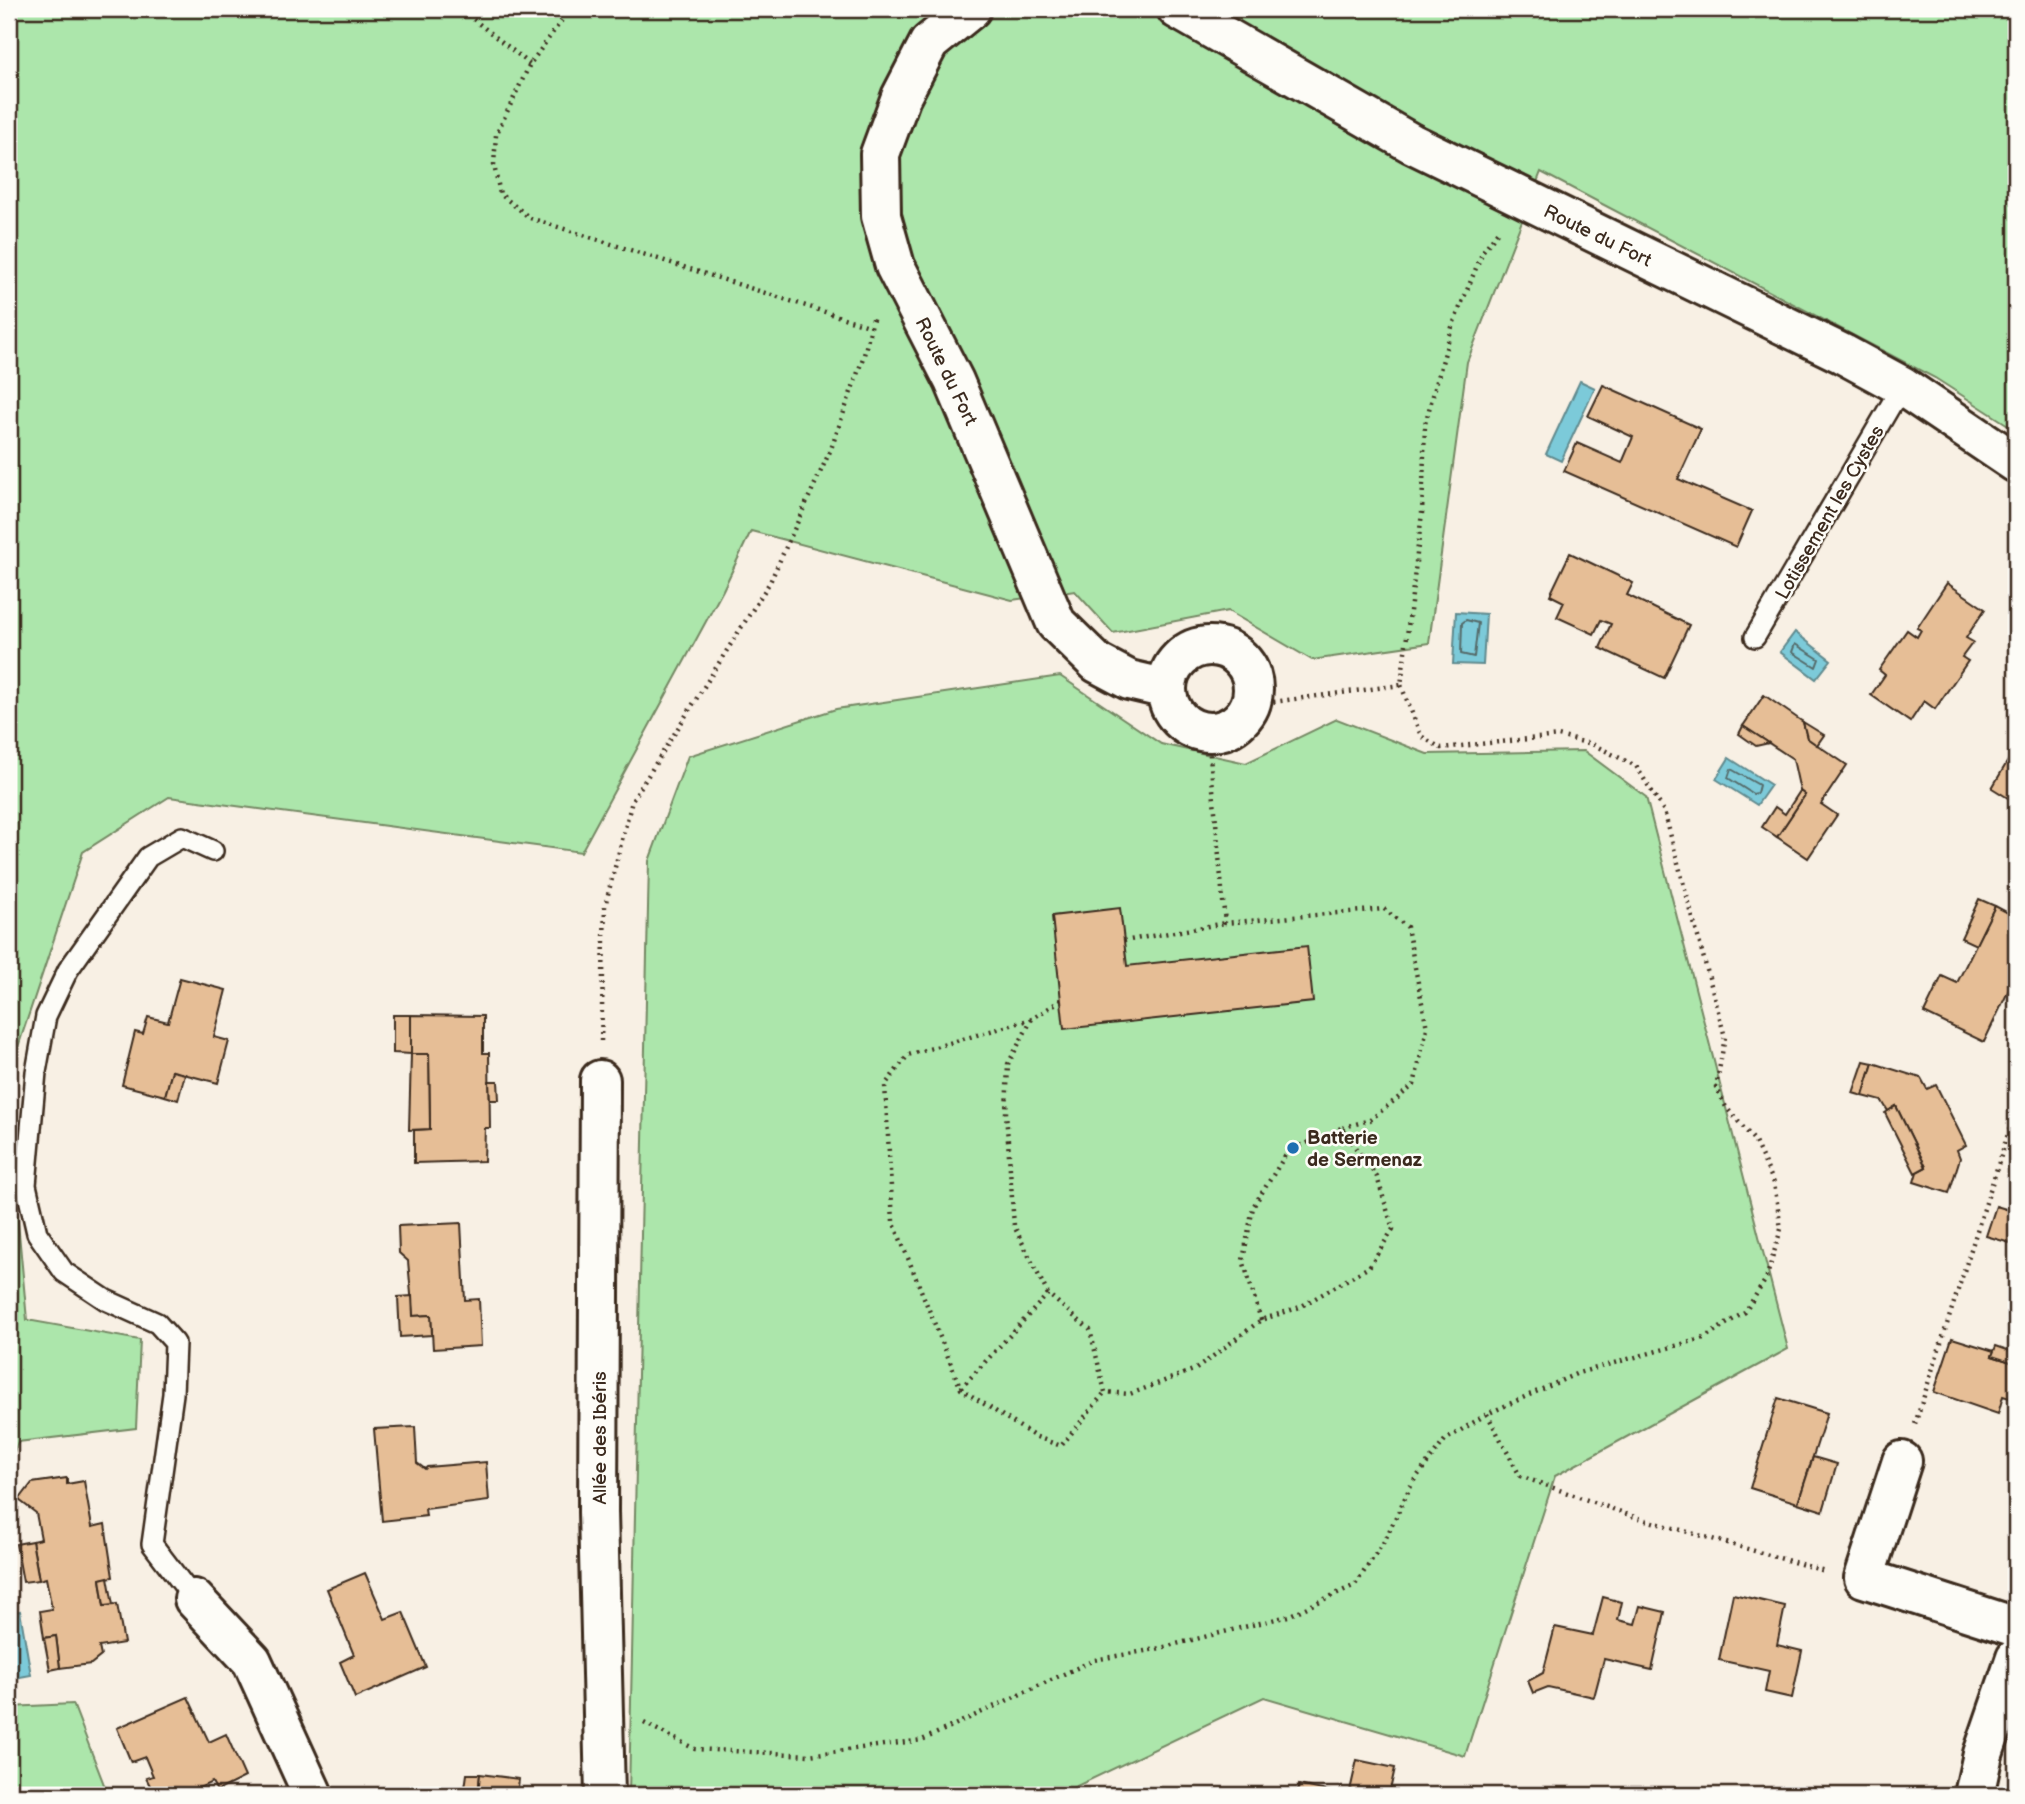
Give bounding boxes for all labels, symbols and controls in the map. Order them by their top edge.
street label: Route du Fort [1540,200,1655,272]
street label: Route du Fort [910,314,982,430]
street label: Lotissement les Cystes [1771,422,1890,604]
place label: Batterie de Sermenaz [1307,1127,1423,1172]
marker: Batterie de Sermenaz [1285,1140,1301,1156]
street label: Allée des Ibéris [589,1371,612,1505]

